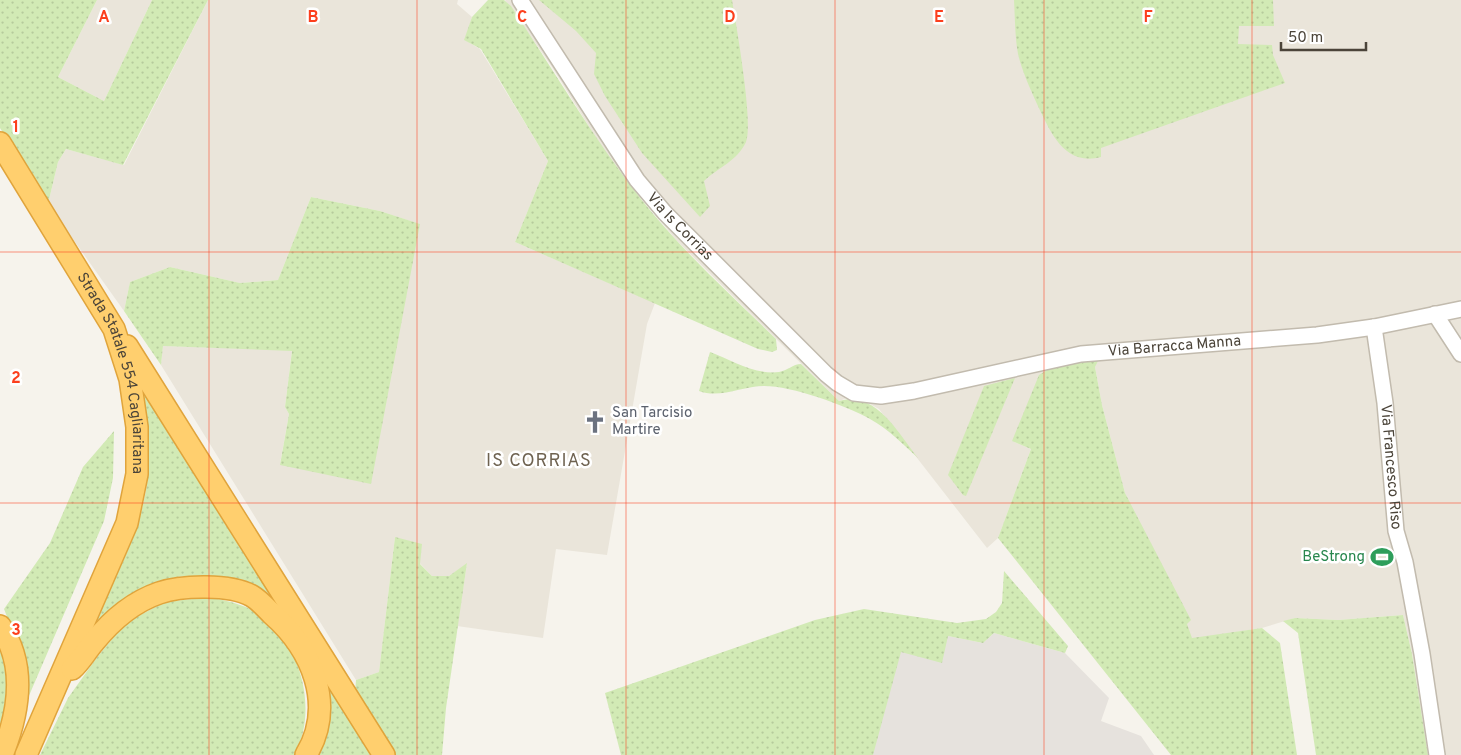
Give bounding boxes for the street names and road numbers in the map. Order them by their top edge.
street label: Via Is Corrias [642,189,717,265]
street label: Strada Statale 554 Cagliaritana [72,269,147,474]
street label: Via Barracca Manna [1107,332,1242,361]
street label: Via Francesco Riso [1376,404,1405,530]

